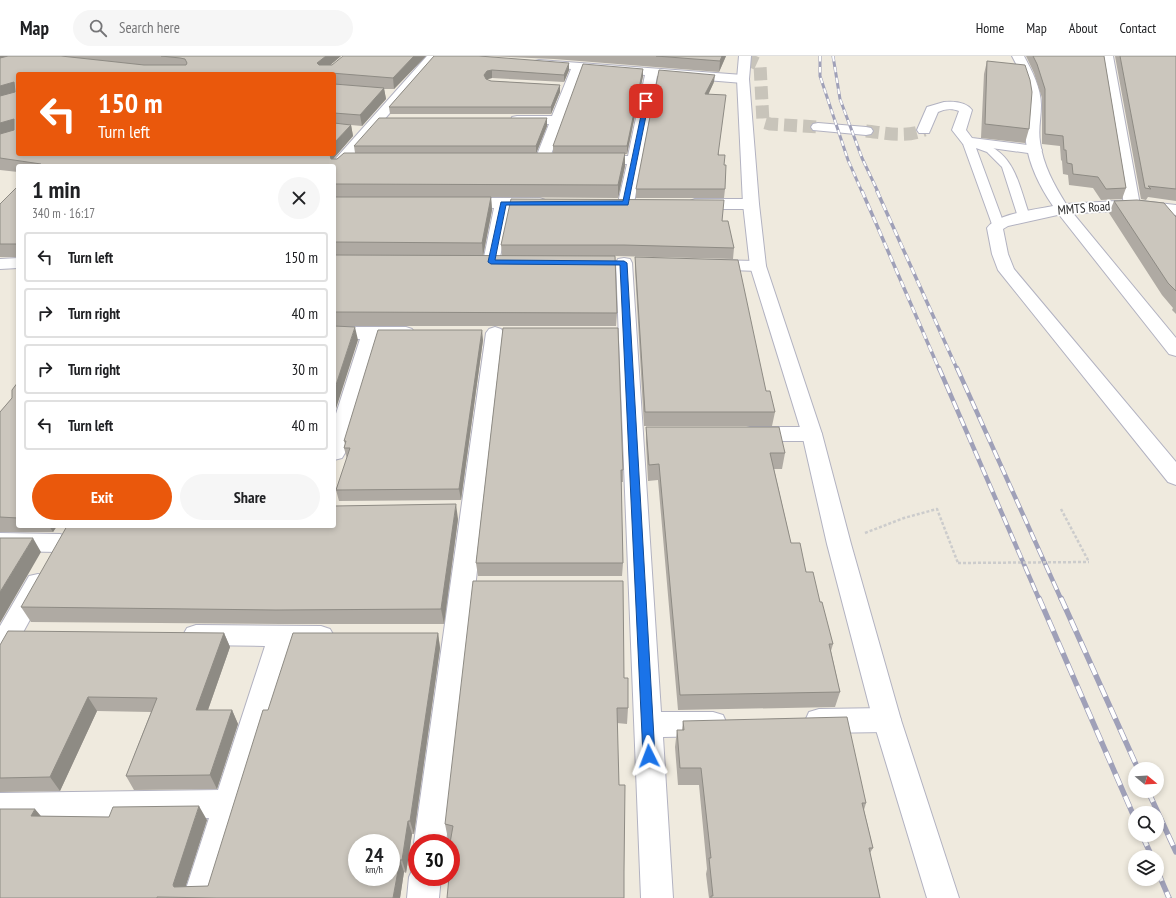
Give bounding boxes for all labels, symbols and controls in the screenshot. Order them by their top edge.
search box [73,10,353,46]
text: Map [20,16,49,40]
icon: search [87,17,109,39]
text: Search here [119,18,180,37]
text: Home [976,19,1004,37]
text: Map [1026,19,1047,37]
text: About [1069,19,1098,37]
text: Contact [1120,19,1156,37]
text: 150 m [98,84,162,121]
pin [629,84,663,118]
icon: left [32,88,84,140]
icon: arrive [635,90,657,112]
text: Turn left [98,120,150,143]
text: 1 min [32,174,80,205]
button: close [278,177,320,219]
street label: MMTS Road [1057,197,1111,219]
text: 340 m · 16:17 [32,205,95,222]
icon: left [34,246,56,268]
text: Turn left [68,248,113,267]
text: 150 m [285,248,318,267]
icon: right [34,302,56,324]
text: Turn right [68,304,120,323]
text: 40 m [292,304,318,323]
icon: right [34,358,56,380]
text: Turn right [68,360,120,379]
text: 30 m [292,360,318,379]
icon: left [34,414,56,436]
text: Turn left [68,416,113,435]
text: 40 m [292,416,318,435]
button: Exit [32,474,172,520]
button: Share [180,474,320,520]
position arrow [628,735,670,777]
north arrow [1128,762,1164,798]
map controls [1128,762,1164,886]
button: search [1128,806,1164,842]
speed limit sign: 30 [408,834,460,886]
text: 24 [364,842,384,868]
button: layers [1128,850,1164,886]
text: km/h [365,863,383,876]

